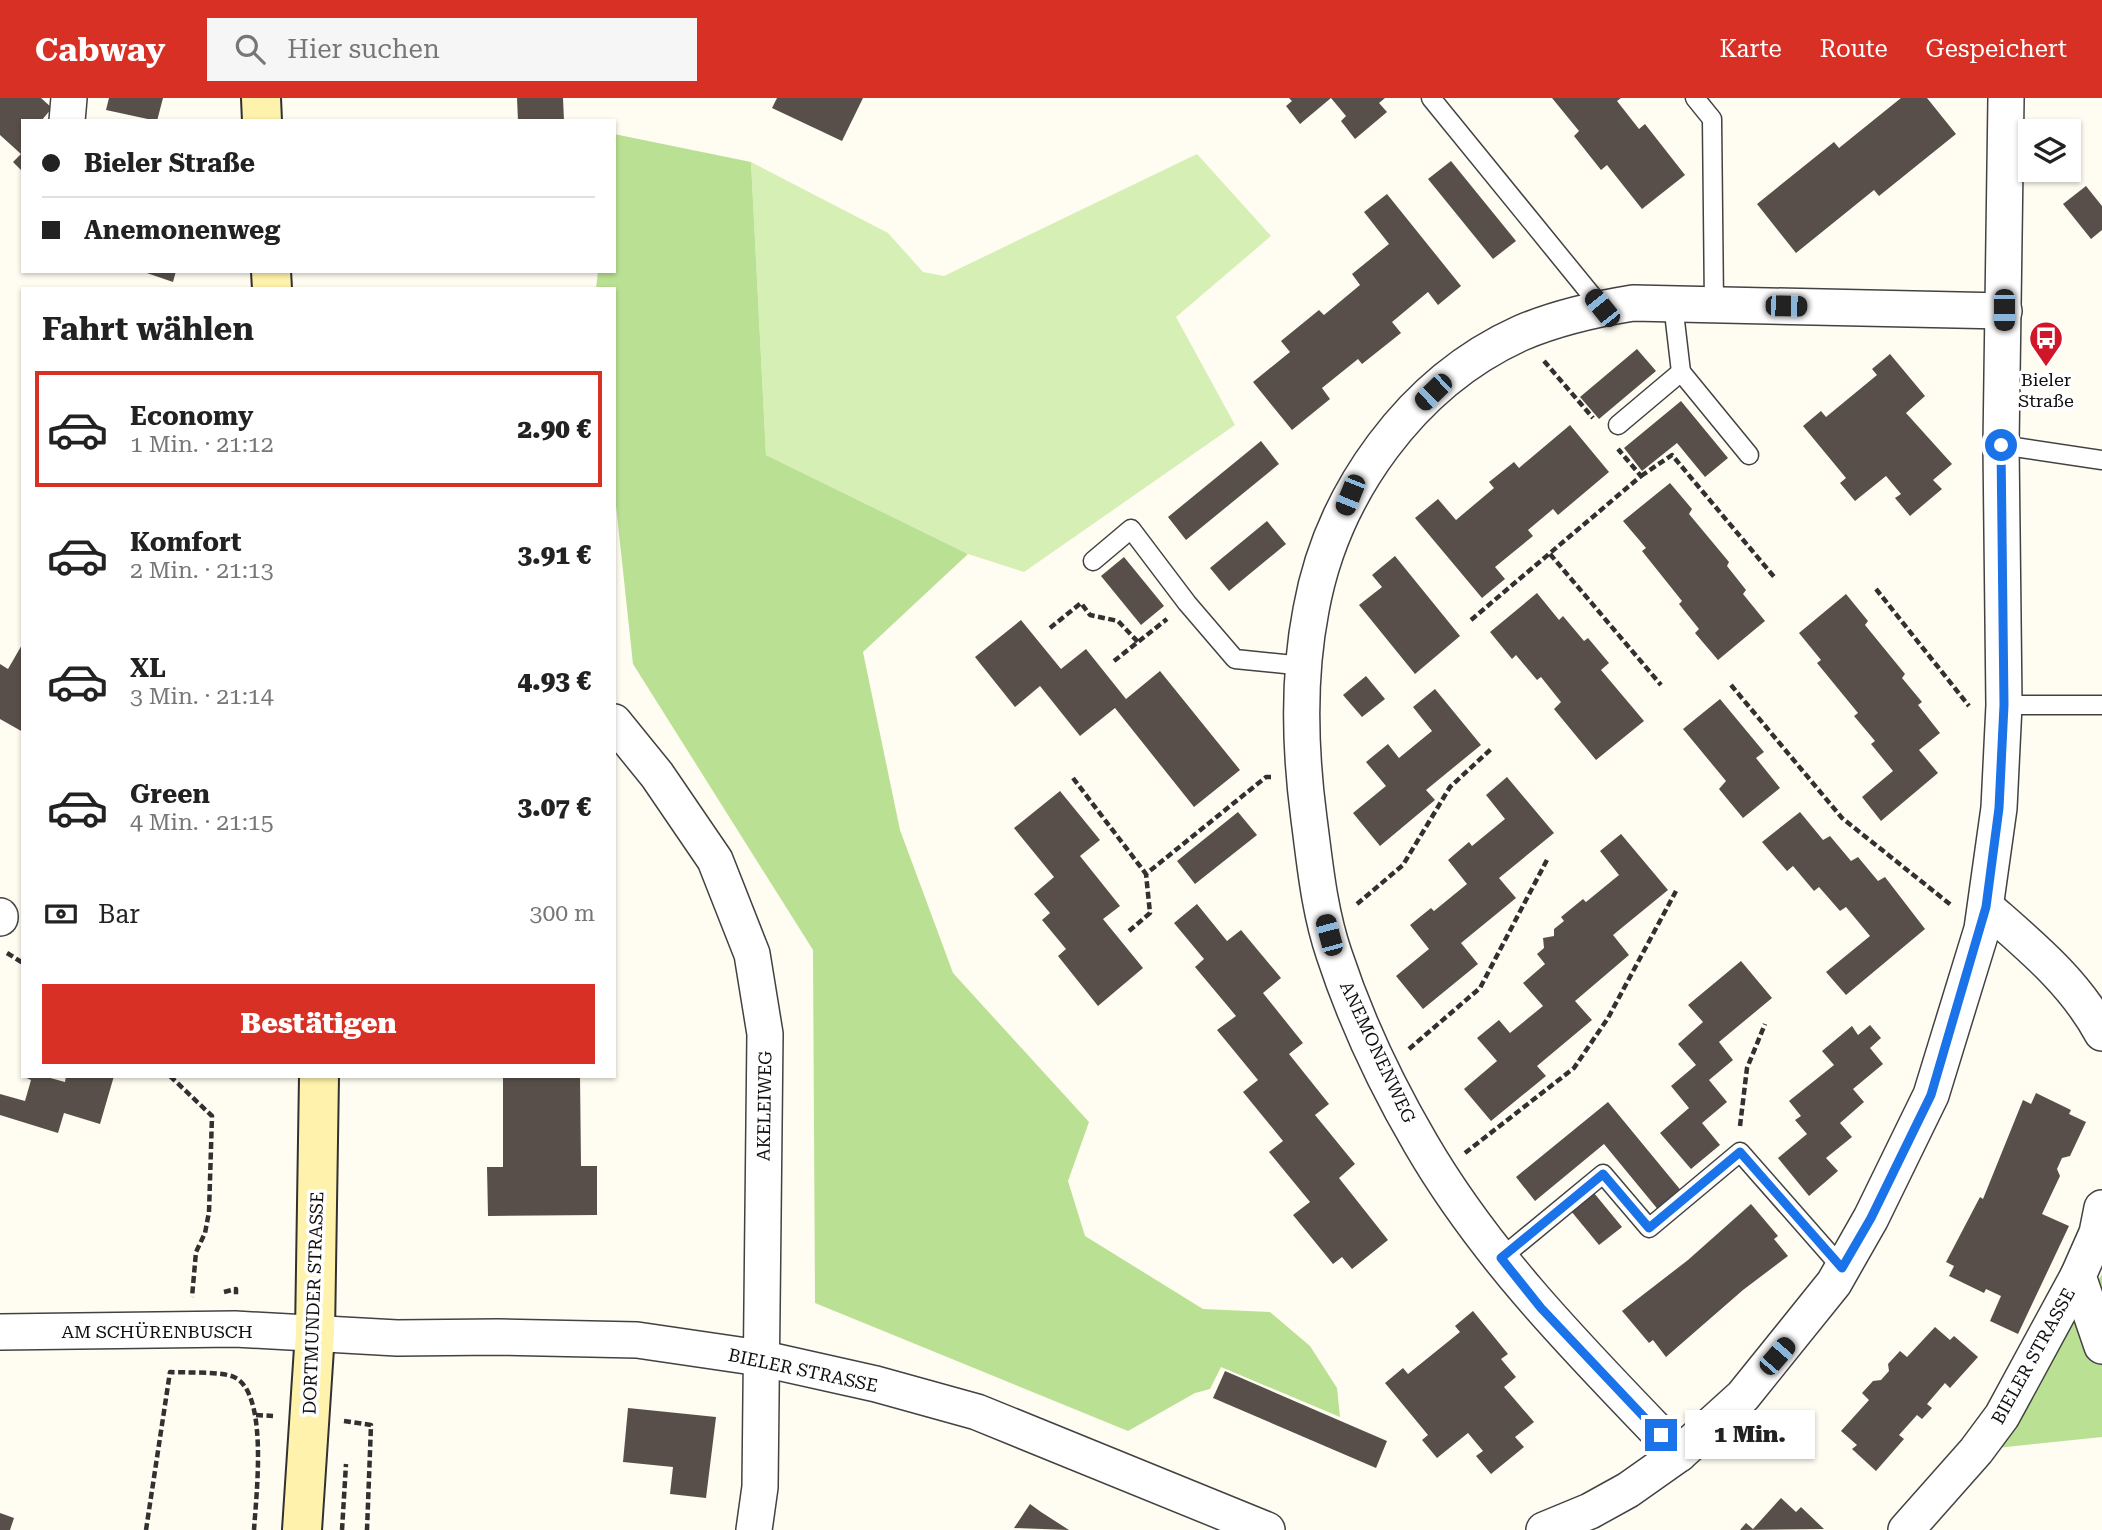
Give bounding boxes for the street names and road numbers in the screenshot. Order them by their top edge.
street label: ANEMONENWEG [1336,978,1420,1126]
street label: AKELEIWEG [753,1051,775,1161]
street label: DORTMUNDER STRASSE [299,1191,327,1415]
street label: BIELER STRASSE [1987,1284,2079,1428]
street label: AM SCHÜRENBUSCH [61,1321,253,1342]
street label: BIELER STRASSE [726,1344,880,1396]

